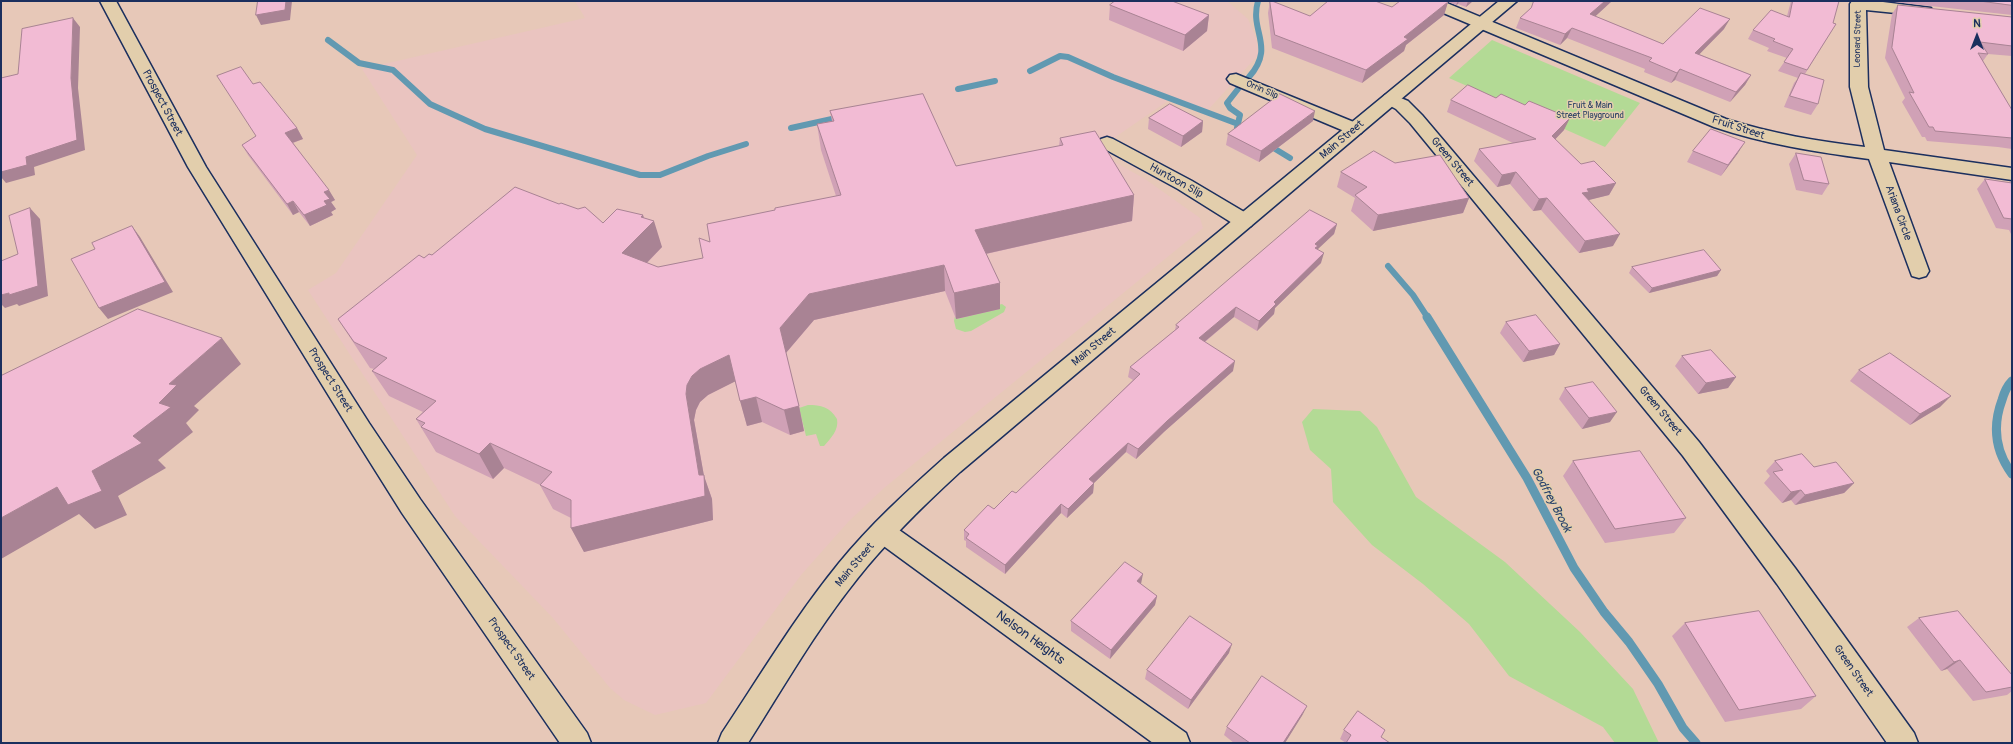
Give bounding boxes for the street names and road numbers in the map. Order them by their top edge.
street label: Leonard Street [1852,10,1864,68]
street label: Prospect Street [139,68,185,138]
street label: Orrin Slip [1244,78,1280,102]
street label: Fruit Street [1710,113,1766,143]
street label: Main Street [1317,118,1367,162]
street label: Green Street [1428,135,1476,189]
street label: Huntoon Slip [1147,161,1205,201]
street label: Ariana Circle [1882,184,1914,242]
street label: Main Street [1069,325,1119,369]
street label: Prospect Street [305,345,355,415]
street label: Green Street [1636,384,1684,438]
street label: Main Street [833,540,877,590]
street label: Nelson Heights [992,608,1068,668]
street label: Prospect Street [485,615,537,683]
street label: Green Street [1830,643,1876,699]

